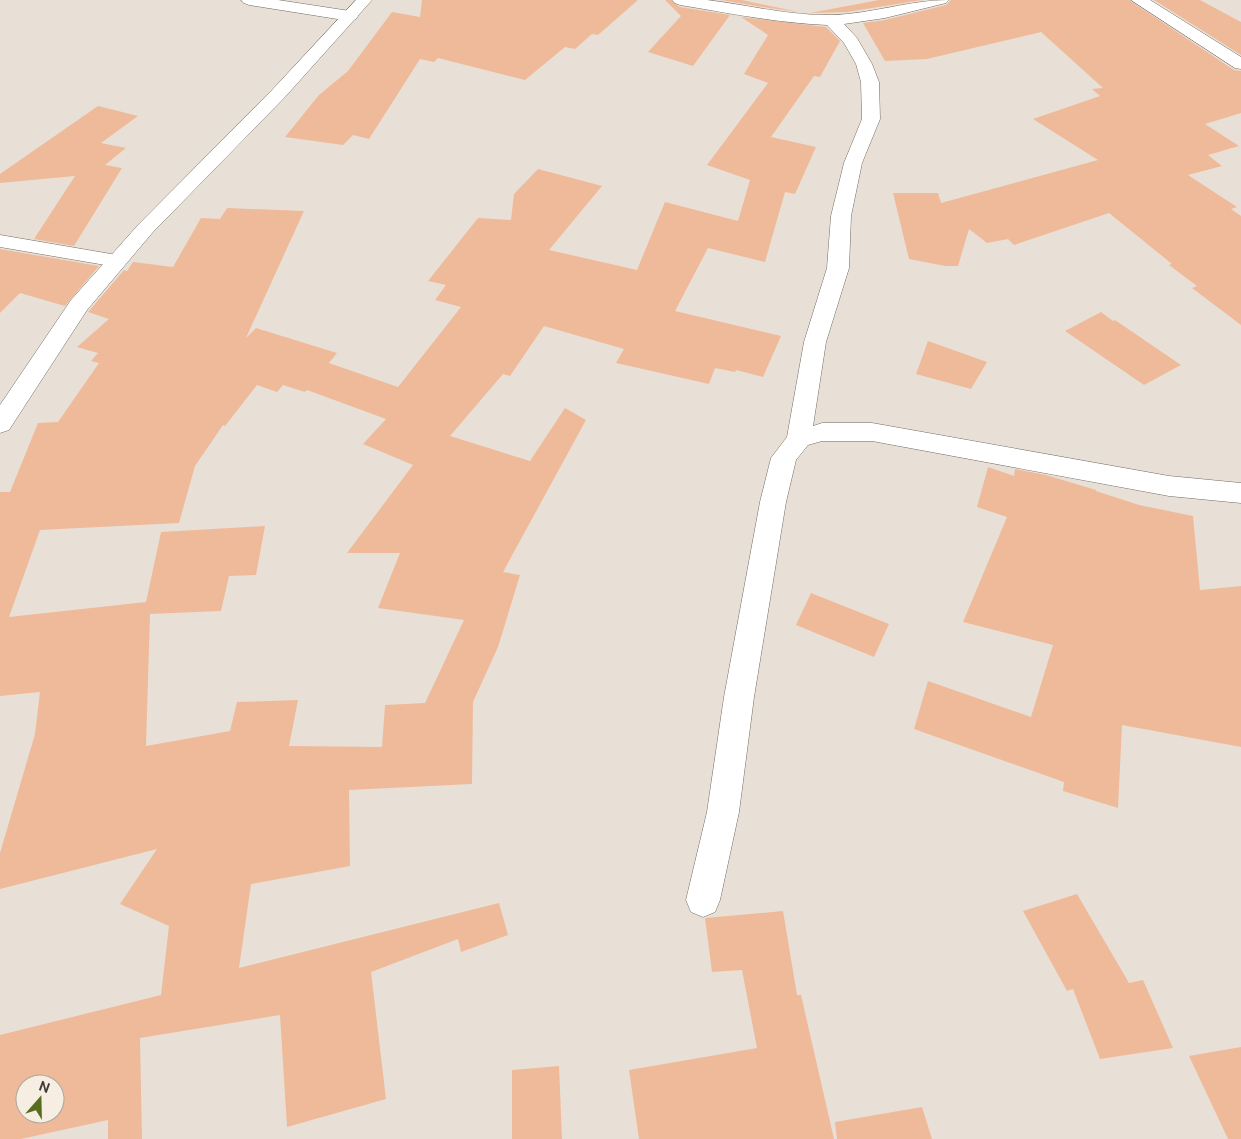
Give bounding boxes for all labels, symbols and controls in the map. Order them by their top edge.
north arrow [15,1074,65,1124]
text: N [37,1077,52,1097]

